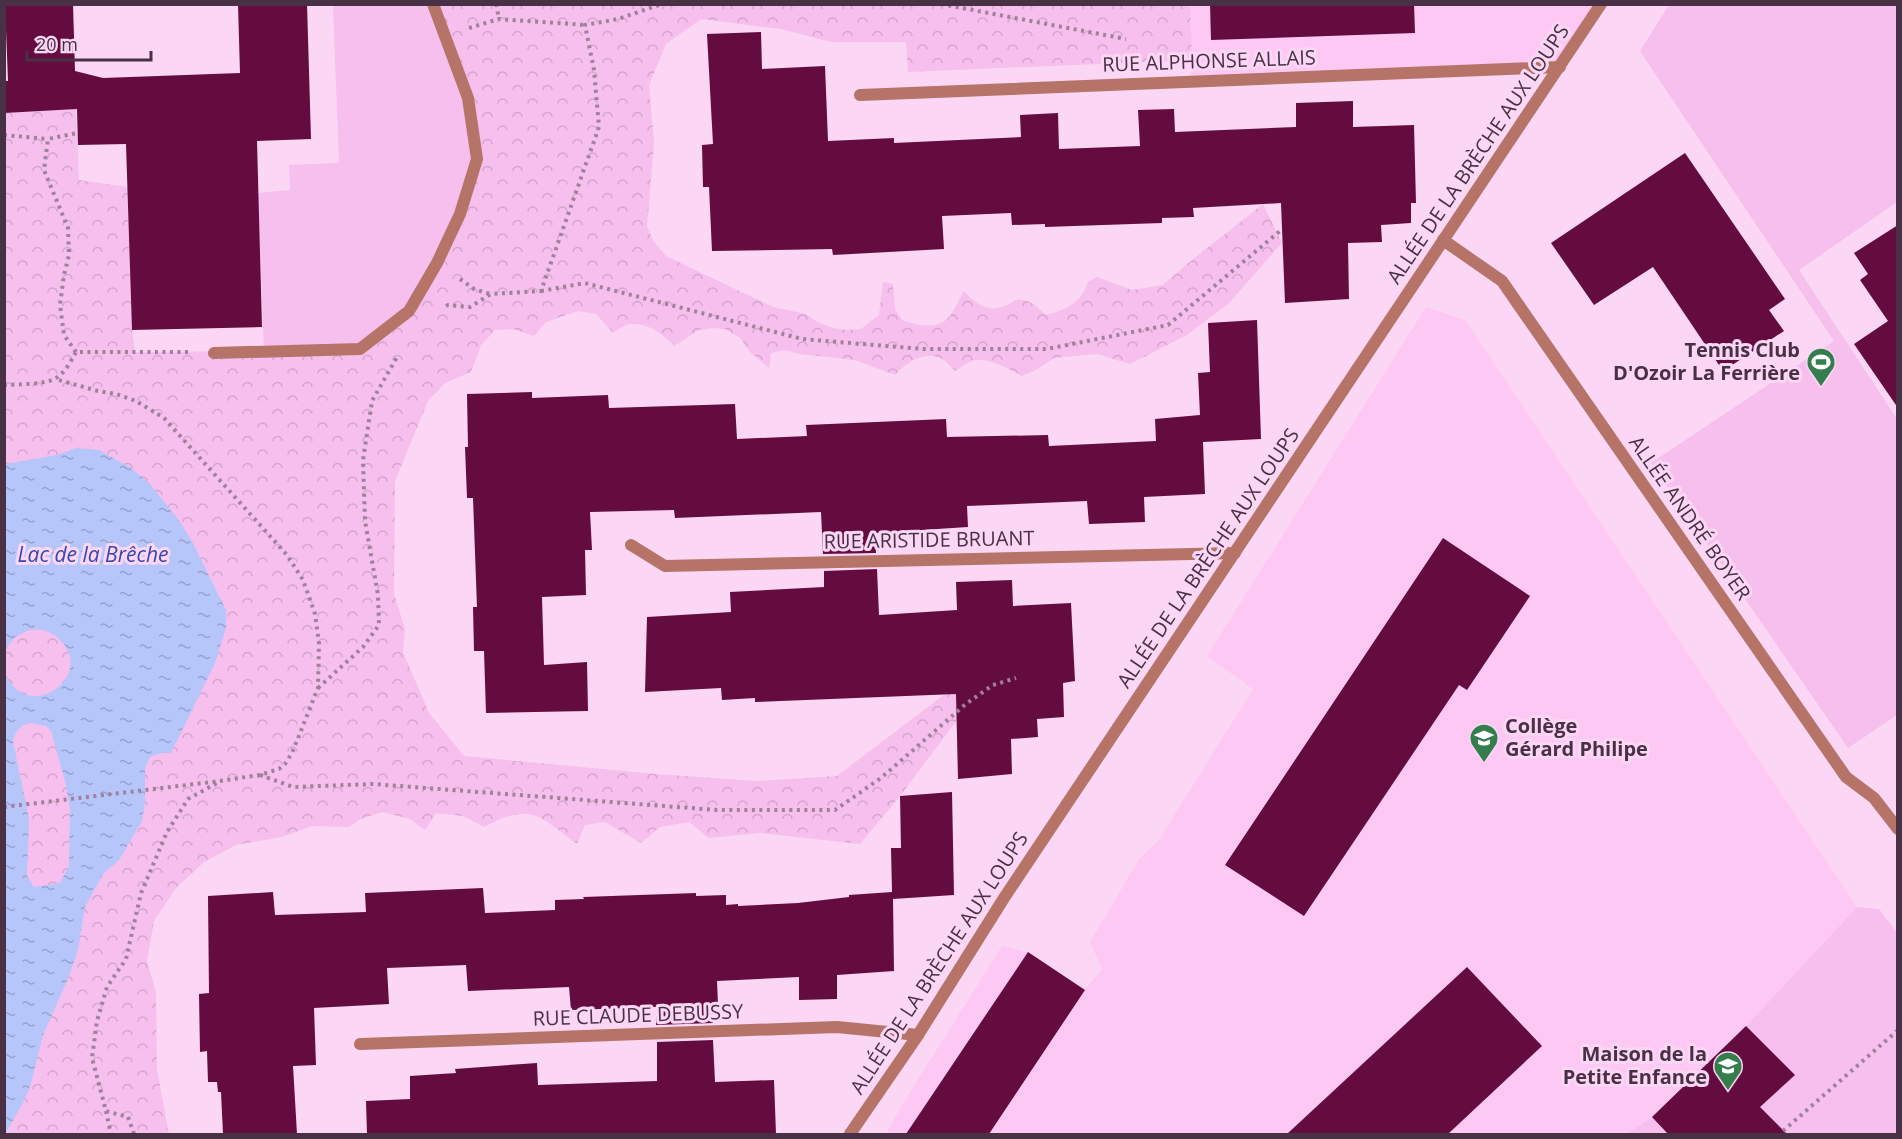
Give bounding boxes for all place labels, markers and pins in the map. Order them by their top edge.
place label: Tennis Club D'Ozoir La Ferrière [1613,336,1800,386]
sports icon: Tennis Club D'Ozoir La Ferrière [1805,346,1837,388]
place label: Collège Gérard Philipe [1505,712,1648,762]
school or university icon: Collège Gérard Philipe [1468,722,1500,764]
place label: Maison de la Petite Enfance [1563,1040,1707,1090]
school or university icon: Maison de la Petite Enfance [1712,1050,1744,1092]

